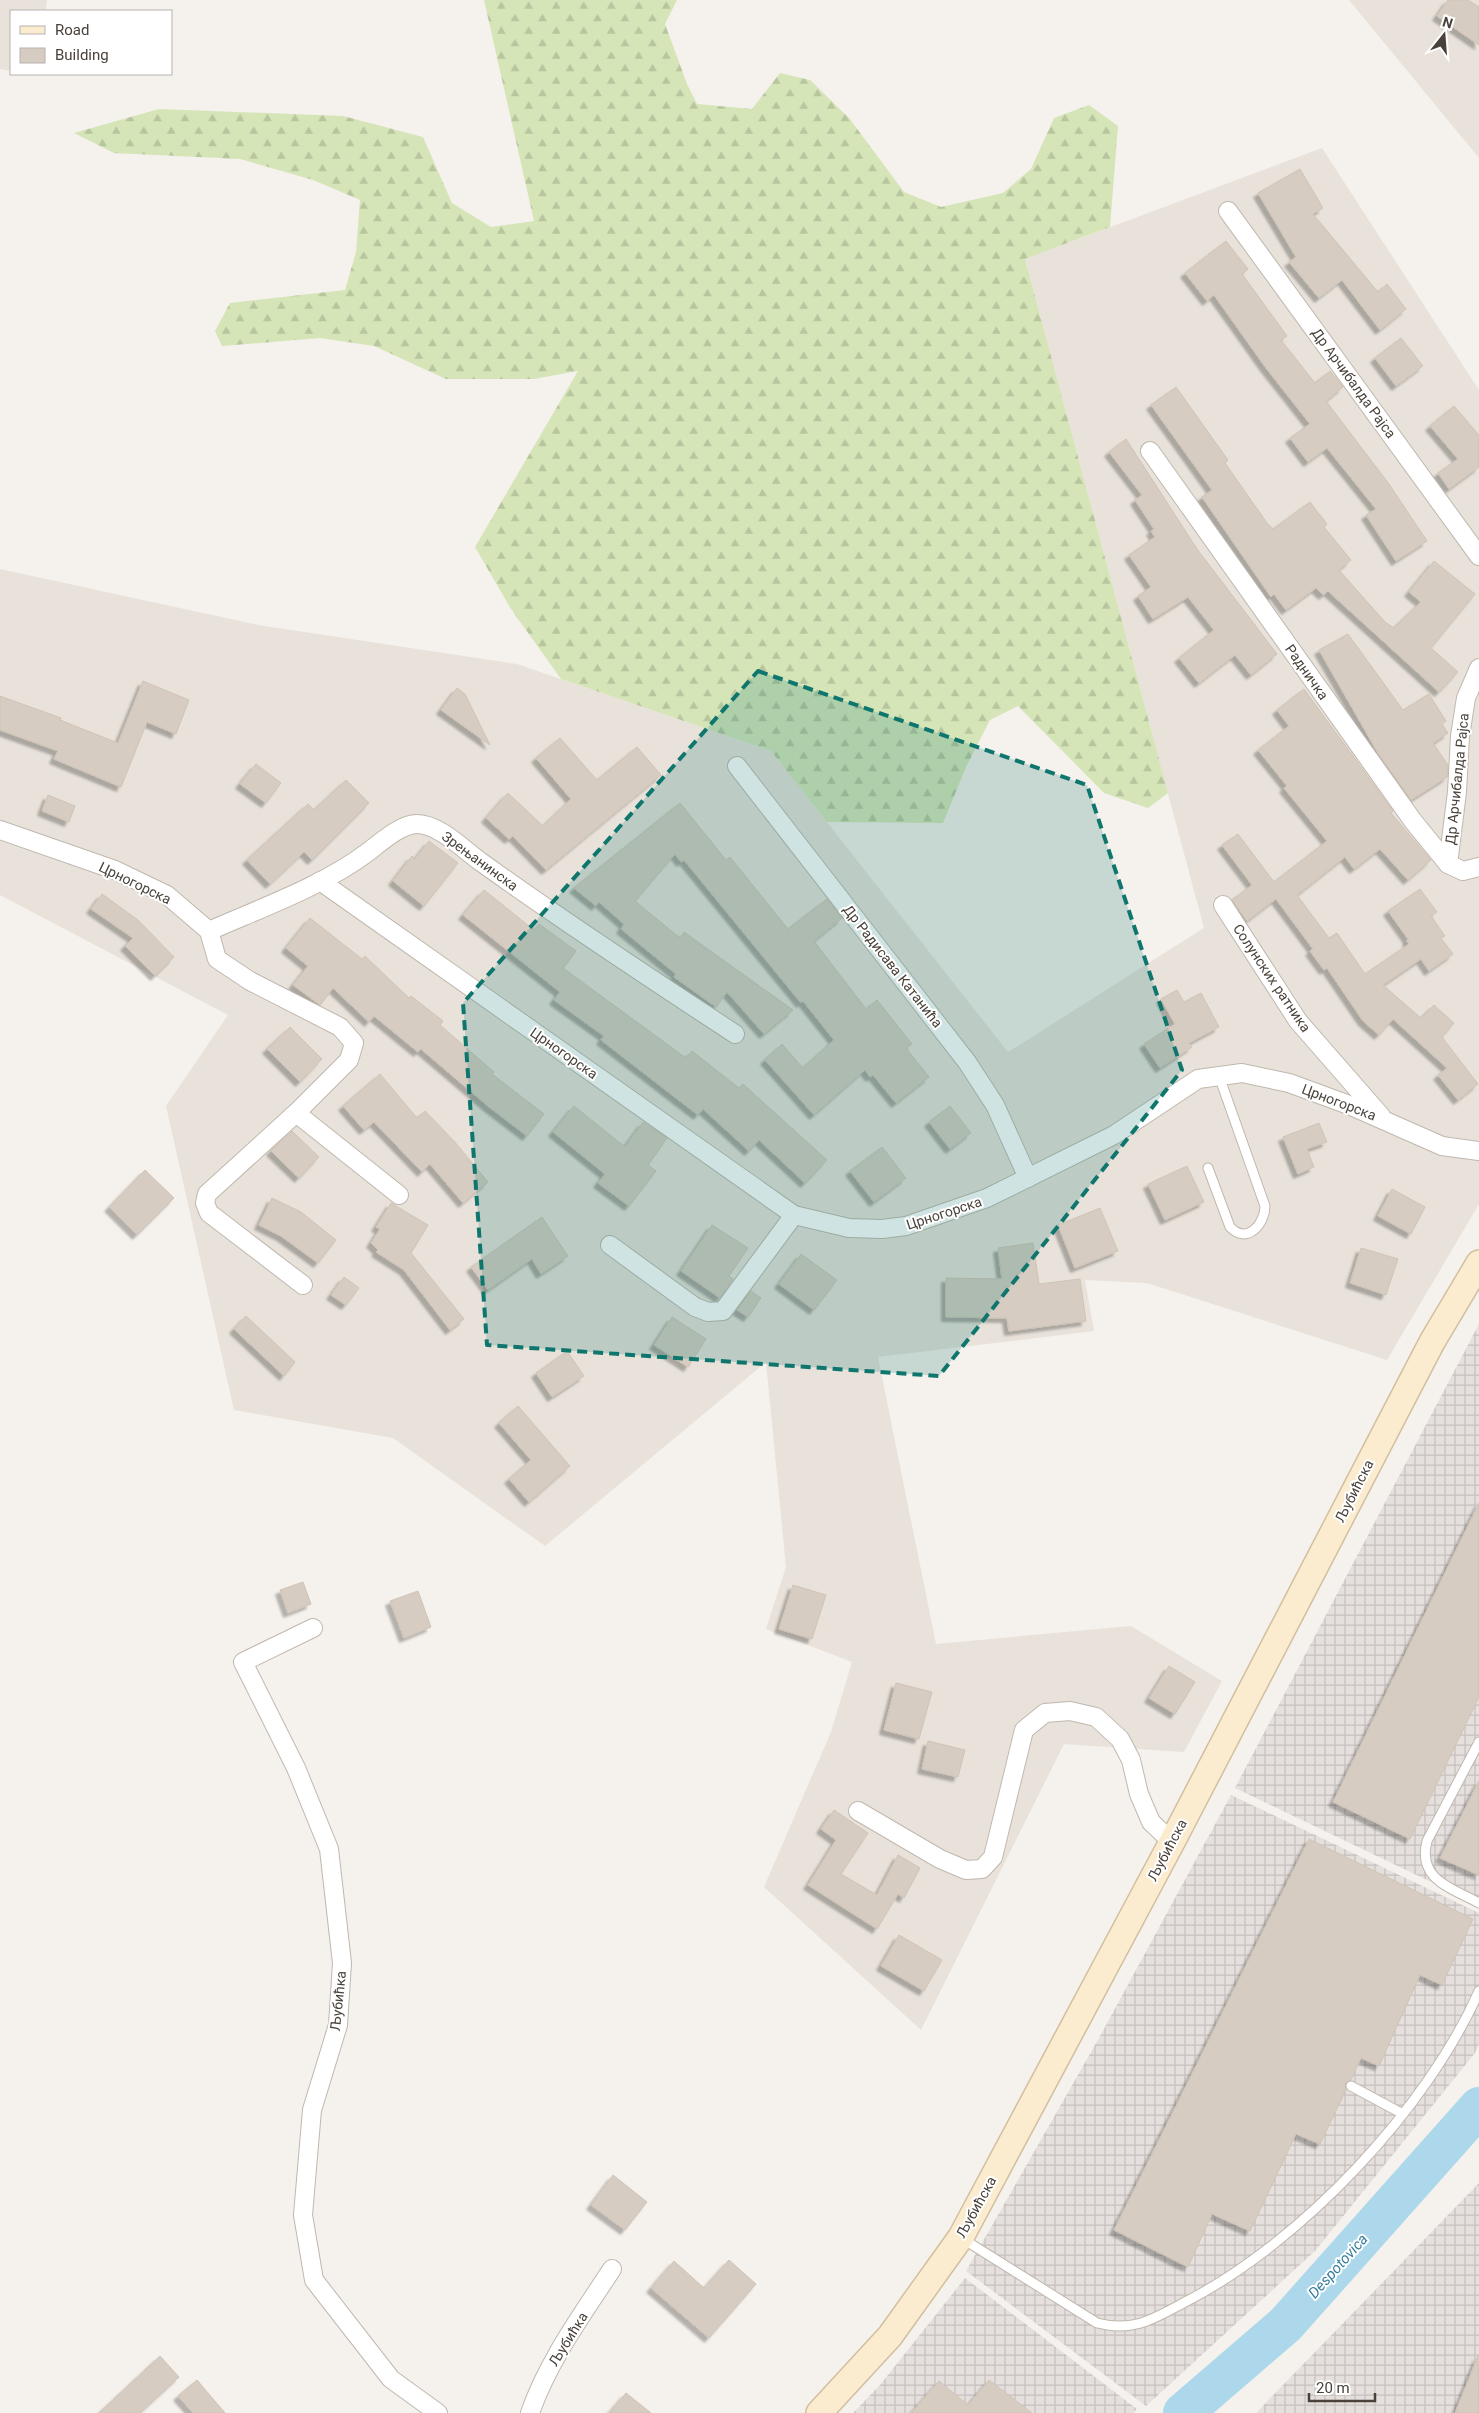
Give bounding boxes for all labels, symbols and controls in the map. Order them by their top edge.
legend [10,10,172,75]
north arrow [1419,10,1469,60]
text: N [1441,13,1455,32]
text: Road [55,21,89,39]
text: Building [55,46,109,64]
street label: Др Арчибалда Рајса [1309,325,1399,441]
street label: Радничка [1282,641,1332,703]
street label: Др Арчибалда Рајса [1442,712,1472,846]
street label: Зрењанинска [439,828,521,894]
street label: Црногорска [96,859,174,907]
street label: Др Радисава Катанића [840,901,946,1031]
street label: Солунских ратника [1230,921,1314,1035]
street label: Црногорска [527,1024,601,1082]
street label: Црногорска [1300,1081,1378,1123]
street label: Црногорска [904,1193,984,1233]
street label: Љубићска [1331,1457,1377,1525]
street label: Љубићска [1144,1816,1190,1884]
street label: Љубићка [327,1970,349,2032]
street label: Љубићска [953,2173,999,2241]
water label: Despotovica [1304,2230,1372,2302]
street label: Љубићка [545,2309,591,2369]
scale bar [1309,2370,1375,2402]
text: 20 m [1316,2379,1350,2397]

